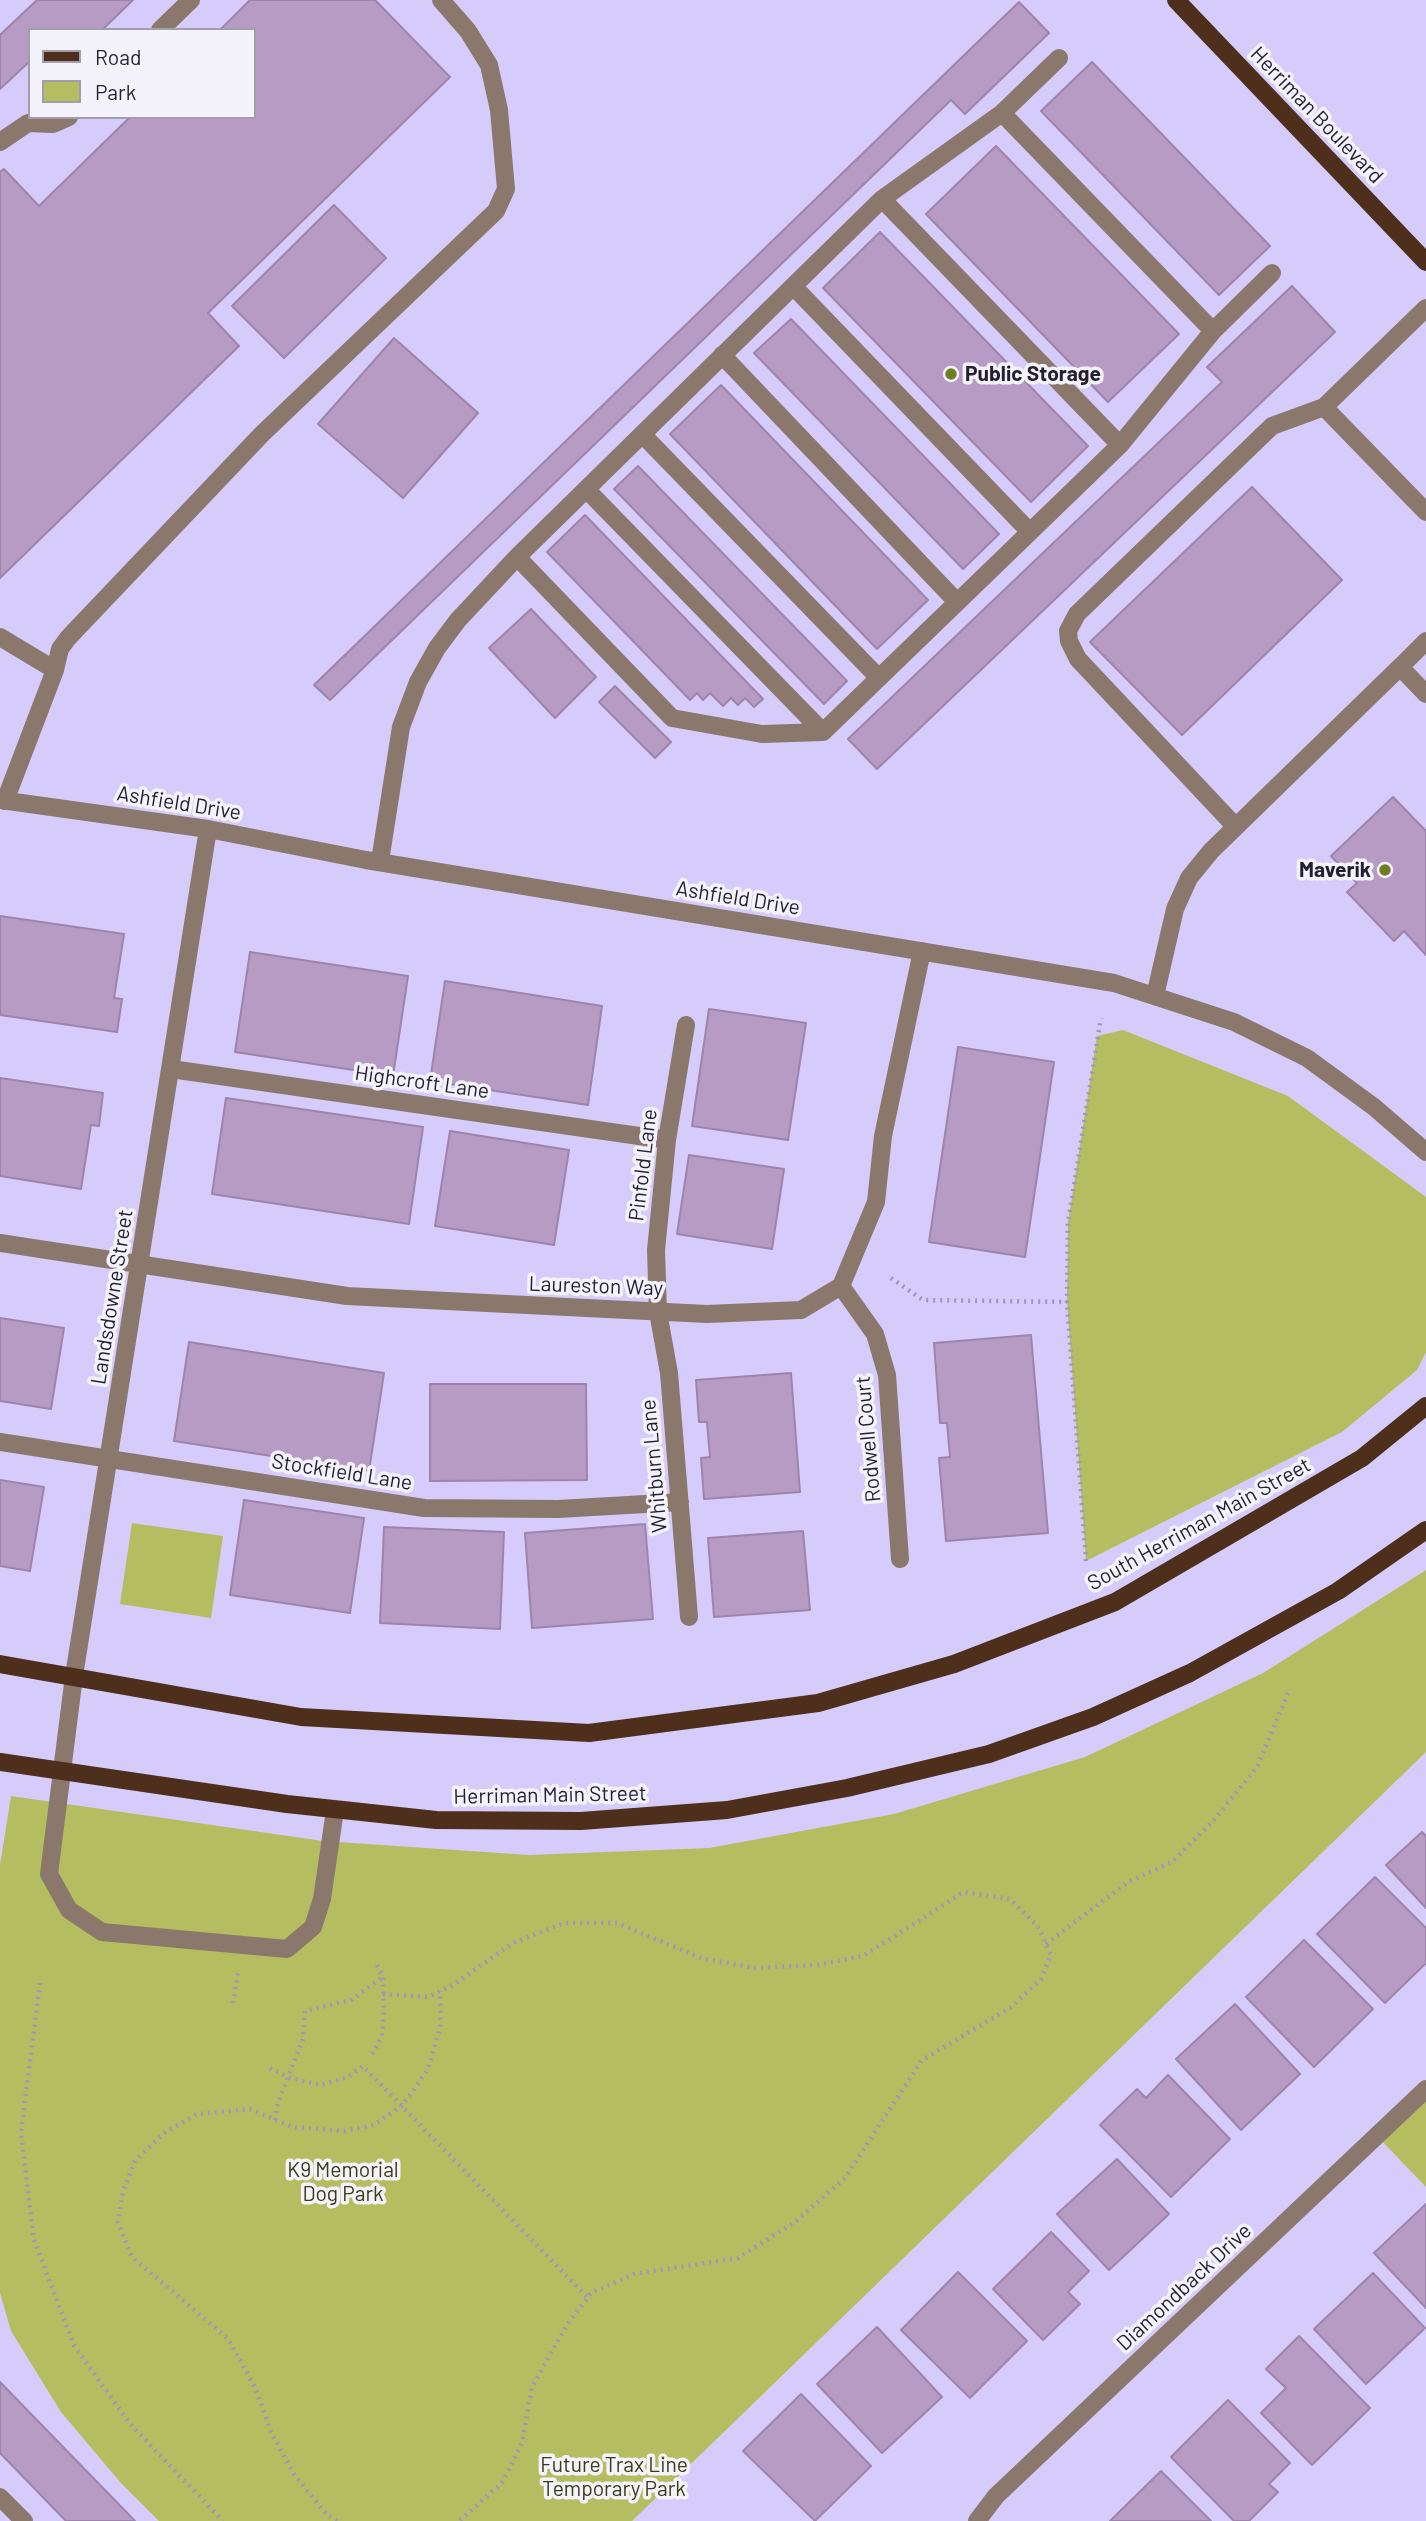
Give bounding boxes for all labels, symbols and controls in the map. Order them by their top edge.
legend [28,28,256,119]
street label: Herriman Boulevard [1245,41,1389,189]
text: Road [95,44,141,69]
text: Park [95,79,136,104]
place label: Public Storage [965,361,1101,387]
marker: Public Storage [943,366,959,382]
street label: Ashfield Drive [115,781,243,825]
place label: Maverik [1299,857,1371,883]
marker: Maverik [1377,862,1393,878]
street label: Ashfield Drive [674,876,802,920]
street label: Highcroft Lane [353,1060,491,1104]
street label: Pinfold Lane [624,1108,662,1222]
street label: Landsdowne Street [86,1208,138,1386]
street label: Laureston Way [528,1271,664,1301]
street label: Rodwell Court [850,1375,886,1503]
street label: Whitburn Lane [636,1398,672,1534]
street label: Stockfield Lane [270,1448,414,1496]
street label: South Herriman Main Street [1083,1452,1315,1596]
street label: Herriman Main Street [453,1781,647,1809]
park label: K9 Memorial Dog Park [287,2157,399,2207]
street label: Diamondback Drive [1111,2218,1257,2356]
park label: Future Trax Line Temporary Park [540,2452,688,2502]

